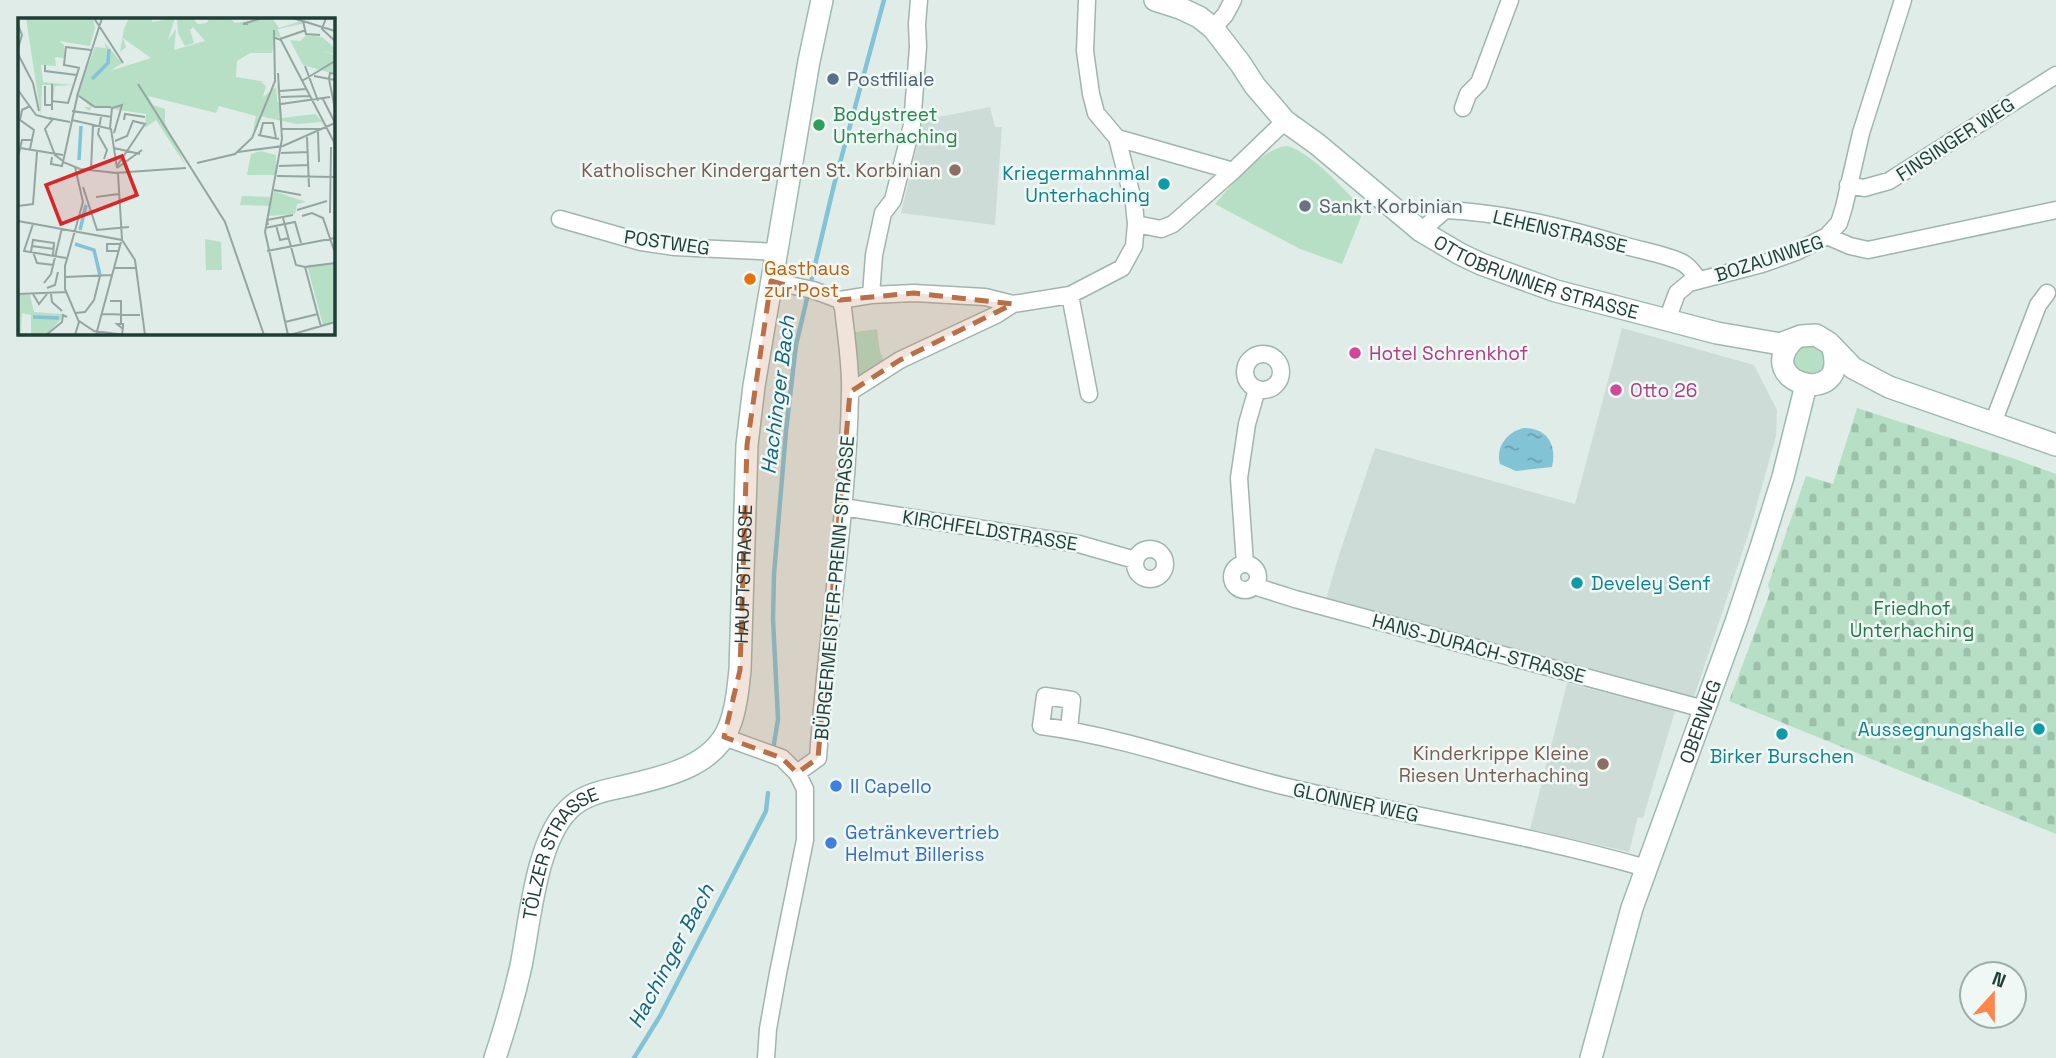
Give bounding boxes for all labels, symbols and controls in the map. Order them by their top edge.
inset map [18,18,334,334]
place label: Postfiliale [847,67,935,92]
marker: Postfiliale [825,71,841,87]
street label: FINSINGER WEG [1891,92,2019,187]
place label: Bodystreet Unterhaching [833,102,958,149]
marker: Bodystreet Unterhaching [811,117,827,133]
place label: Katholischer Kindergarten St. Korbinian [581,158,941,183]
place label: Kriegermahnmal Unterhaching [1002,161,1150,208]
marker: Katholischer Kindergarten St. Korbinian [947,162,963,178]
marker: Kriegermahnmal Unterhaching [1156,176,1172,192]
place label: Sankt Korbinian [1319,194,1463,219]
marker: Sankt Korbinian [1297,198,1313,214]
street label: LEHENSTRASSE [1490,204,1629,259]
street label: POSTWEG [622,224,711,261]
street label: OTTOBRUNNER STRASSE [1429,229,1641,325]
street label: BOZAUNWEG [1712,229,1827,288]
place label: Gasthaus zur Post [764,256,850,303]
marker: Gasthaus zur Post [742,271,758,287]
water label: Hachinger Bach [754,313,801,476]
place label: Hotel Schrenkhof [1369,341,1528,366]
marker: Hotel Schrenkhof [1347,345,1363,361]
place label: Otto 26 [1630,378,1697,403]
marker: Otto 26 [1608,382,1624,398]
street label: BÜRGERMEISTER-PRENN-STRASSE [809,435,860,742]
street label: HAUPTSTRASSE [729,504,758,644]
street label: KIRCHFELDSTRASSE [901,504,1079,557]
place label: Develey Senf [1591,571,1711,596]
marker: Develey Senf [1569,575,1585,591]
park label: Friedhof Unterhaching [1850,596,1974,643]
street label: HANS-DURACH-STRASSE [1369,608,1588,689]
street label: OBERWEG [1674,676,1727,767]
place label: Aussegnungshalle [1858,717,2025,742]
marker: Aussegnungshalle [2031,721,2047,737]
marker: Birker Burschen [1774,726,1790,742]
place label: Kinderkrippe Kleine Riesen Unterhaching [1399,741,1589,788]
place label: Birker Burschen [1710,744,1854,769]
marker: Kinderkrippe Kleine Riesen Unterhaching [1595,756,1611,772]
place label: Il Capello [850,774,932,799]
street label: GLONNER WEG [1291,777,1421,828]
marker: Il Capello [828,778,844,794]
street label: TÖLZER STRASSE [517,781,602,922]
place label: Getränkevertrieb Helmut Billeriss [845,820,999,867]
marker: Getränkevertrieb Helmut Billeriss [823,835,839,851]
water label: Hachinger Bach [621,878,720,1032]
north arrow [1958,960,2028,1030]
text: N [1988,966,2009,994]

